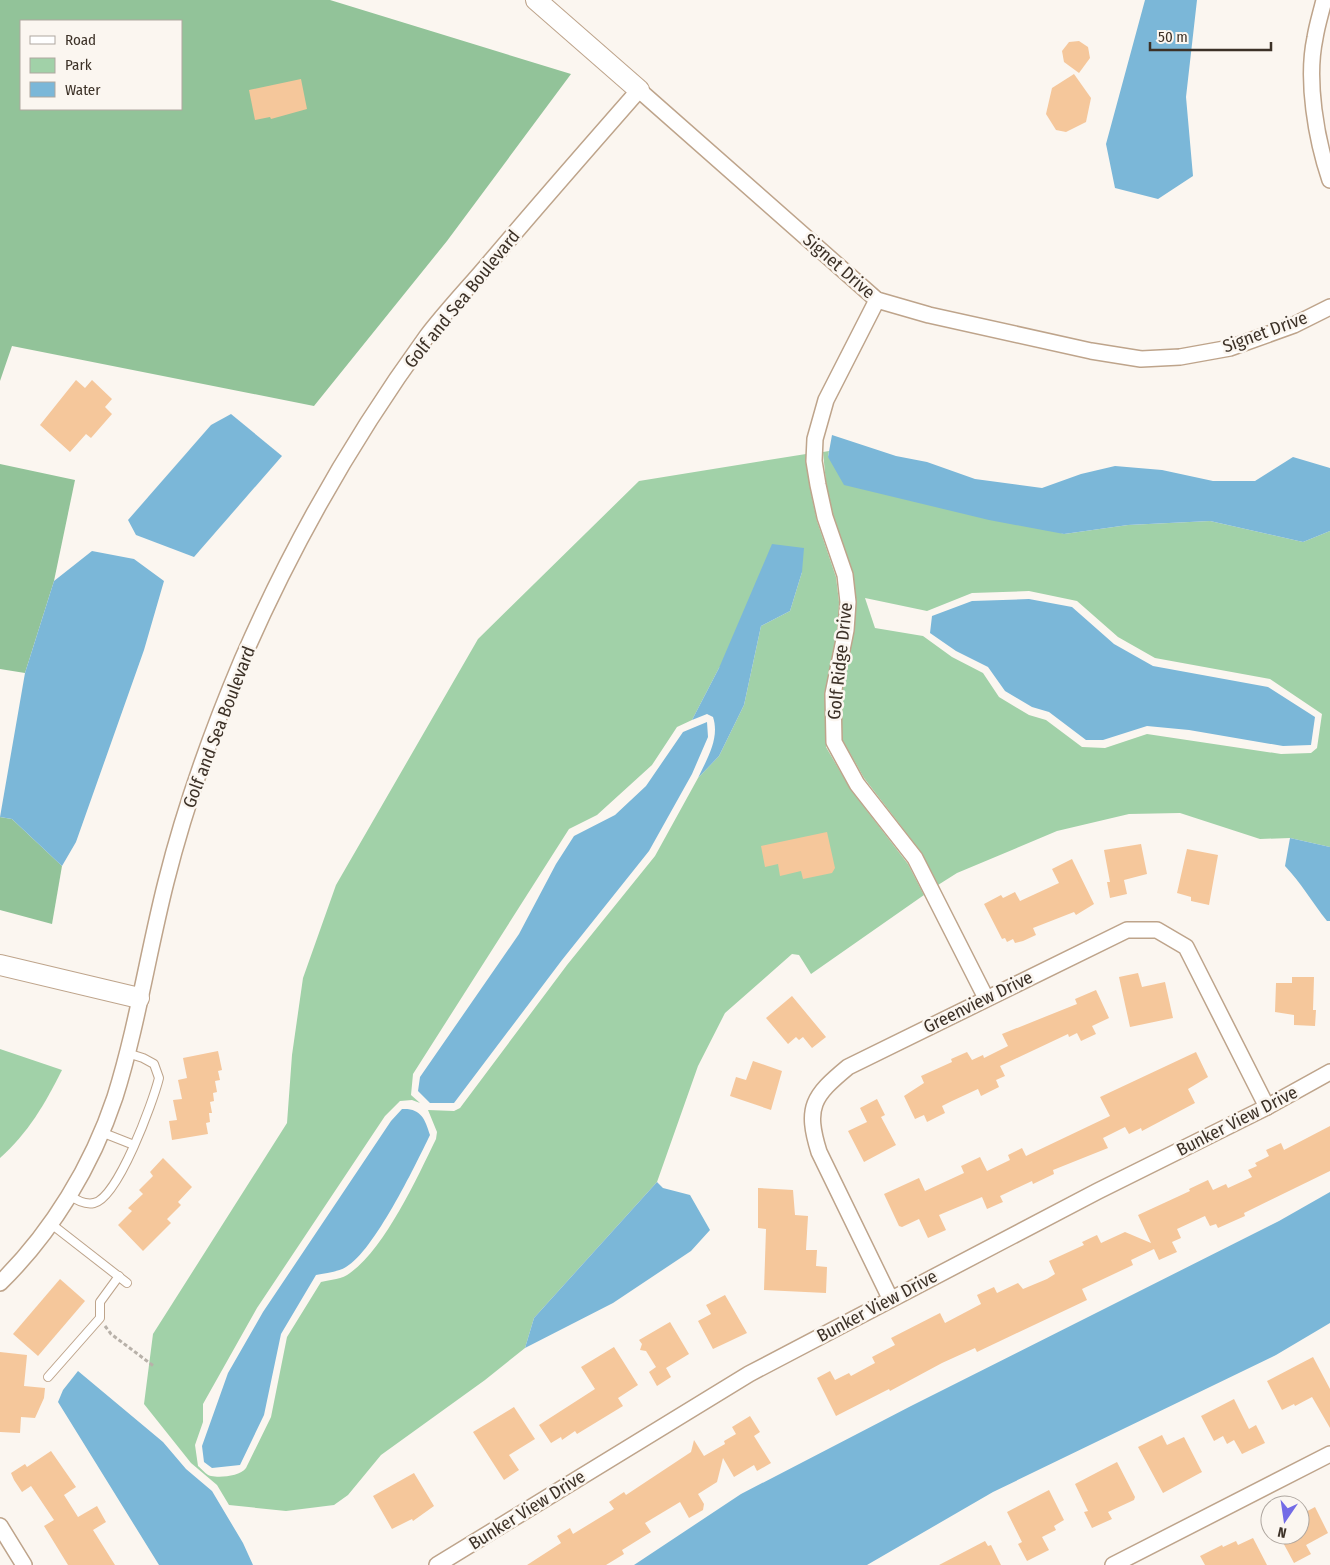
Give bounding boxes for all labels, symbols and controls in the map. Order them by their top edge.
legend [20,20,182,110]
scale bar [1150,20,1271,52]
text: 50 m [1158,28,1188,46]
text: Road [65,31,96,49]
text: Park [65,56,92,74]
text: Water [65,81,101,99]
street label: Golf and Sea Boulevard [400,225,524,373]
street label: Signet Drive [798,229,880,303]
street label: Signet Drive [1220,306,1310,357]
street label: Golf Ridge Drive [823,601,857,721]
street label: Golf and Sea Boulevard [178,643,260,811]
street label: Greenview Drive [920,966,1036,1038]
street label: Bunker View Drive [1173,1081,1301,1161]
street label: Bunker View Drive [813,1265,941,1347]
street label: Bunker View Drive [465,1465,589,1555]
north arrow [1260,1495,1310,1545]
text: N [1276,1523,1288,1541]

